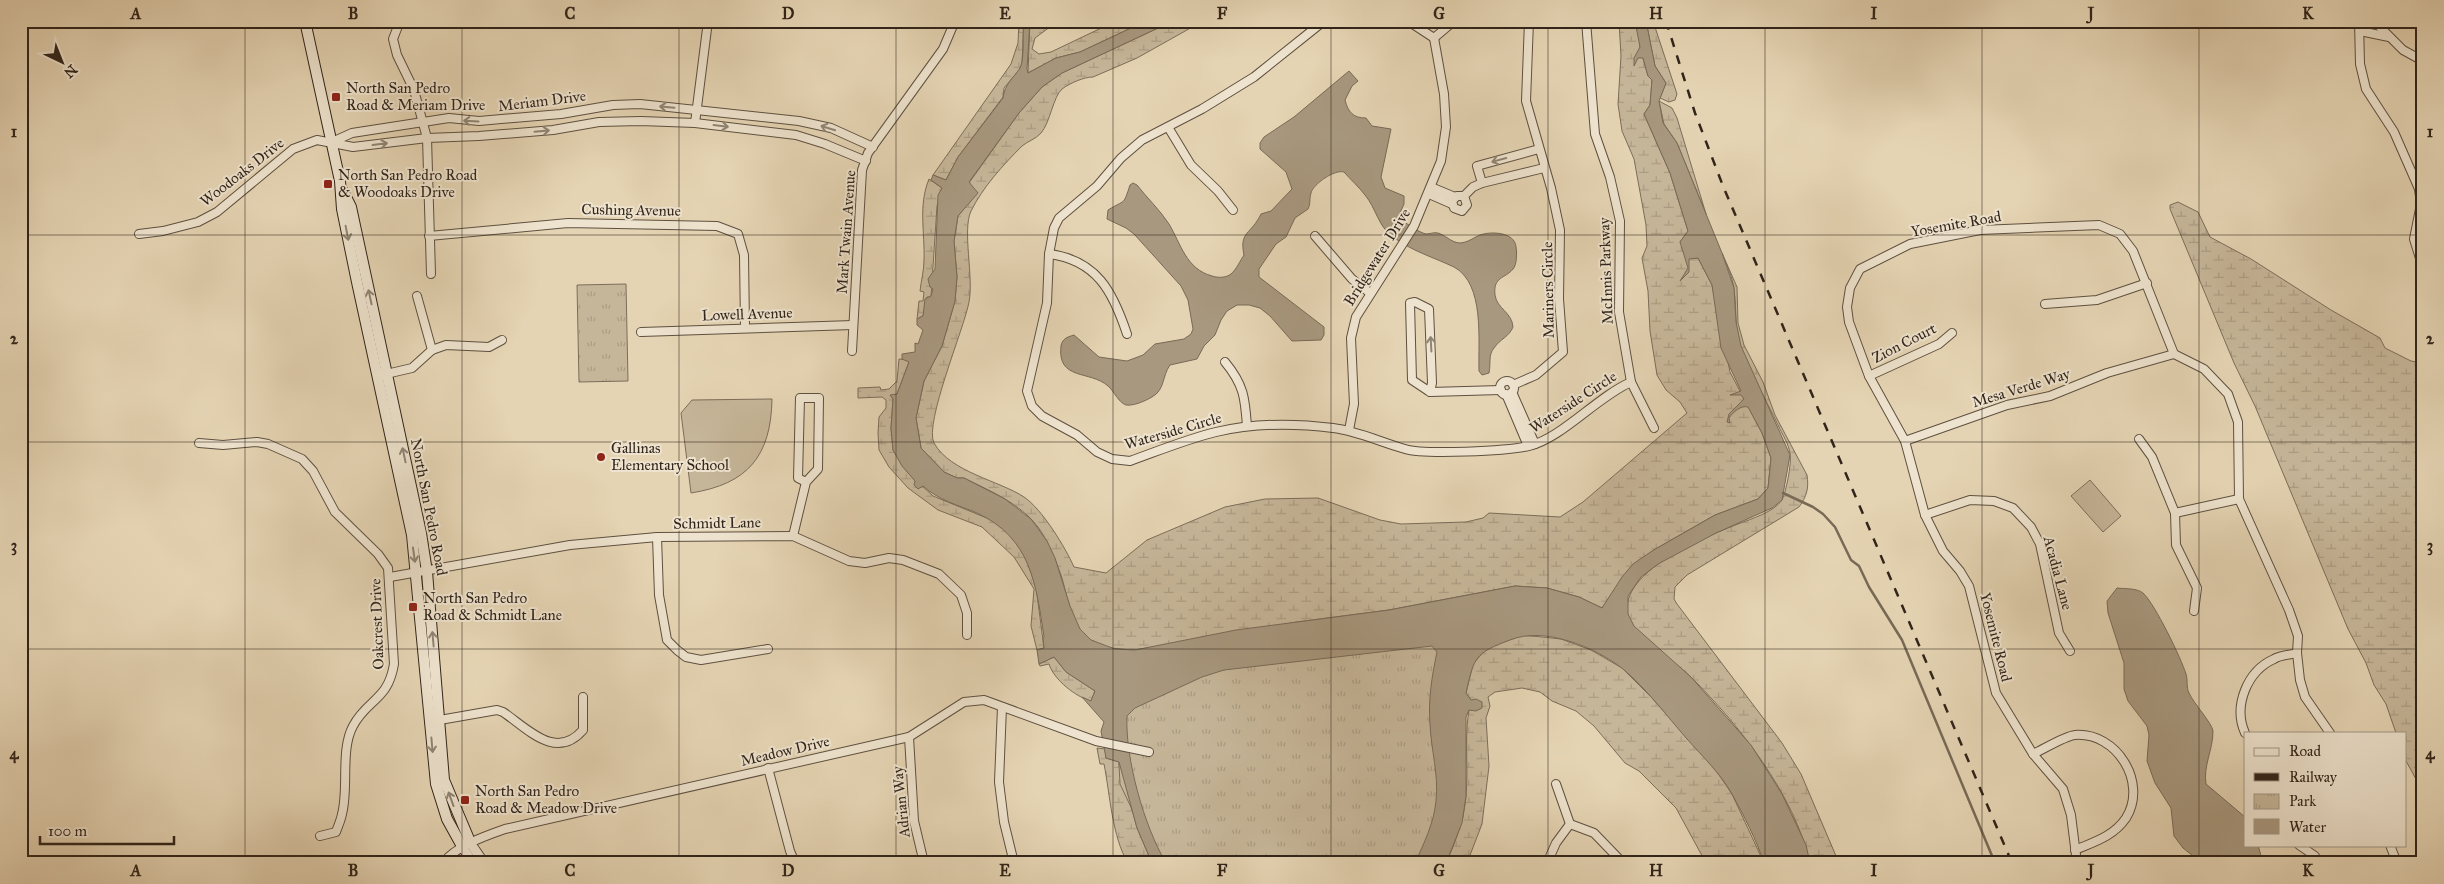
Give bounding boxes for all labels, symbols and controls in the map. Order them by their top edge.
text: A [130,4,142,23]
text: B [348,4,358,23]
text: C [565,4,576,23]
text: D [782,4,795,23]
text: E [999,4,1011,23]
text: F [1217,4,1228,23]
text: G [1433,4,1445,23]
text: H [1649,4,1663,23]
text: I [1871,4,1878,23]
text: J [2086,4,2095,24]
text: K [2302,4,2314,23]
north arrow [38,38,88,88]
text: N [60,61,81,81]
place label: North San Pedro Road & Meriam Drive [346,79,485,114]
street label: Meriam Drive [497,87,587,115]
marker: North San Pedro Road & Meriam Drive [330,91,342,103]
one-way arrow [660,102,676,111]
one-way arrow [463,116,479,125]
text: 1 [11,122,18,141]
one-way arrow [713,122,729,132]
text: 1 [2427,122,2434,141]
one-way arrow [821,123,837,133]
one-way arrow [533,126,549,135]
street label: Woodoaks Drive [197,134,287,210]
one-way arrow [372,139,388,149]
one-way arrow [1492,156,1508,165]
place label: North San Pedro Road & Woodoaks Drive [338,166,478,201]
street label: Mark Twain Avenue [833,169,859,295]
marker: North San Pedro Road & Woodoaks Drive [322,178,334,190]
street label: Cushing Avenue [581,200,681,220]
street label: Bridgewater Drive [1340,205,1414,309]
street label: Yosemite Road [1909,207,2003,241]
street label: McInnis Parkway [1595,216,1617,325]
one-way arrow [343,224,352,240]
street label: Mariners Circle [1538,241,1558,339]
one-way arrow [365,289,374,305]
street label: Lowell Avenue [701,303,793,325]
street label: Zion Court [1869,319,1940,367]
text: 2 [10,329,19,348]
text: 2 [2426,329,2435,348]
one-way arrow [1426,336,1435,352]
street label: Mesa Verde Way [1970,364,2073,411]
street label: Waterside Circle [1526,367,1620,437]
street label: Waterside Circle [1122,409,1224,453]
street label: North San Pedro Road [407,437,451,578]
place label: Gallinas Elementary School [611,439,730,474]
one-way arrow [399,448,409,464]
marker: Gallinas Elementary School [595,451,607,463]
street label: Schmidt Lane [673,513,761,533]
street label: Acadia Lane [2039,533,2076,612]
text: 3 [11,536,17,556]
text: 3 [2427,536,2433,556]
one-way arrow [410,546,420,562]
street label: Oakcrest Drive [366,578,388,670]
place label: North San Pedro Road & Schmidt Lane [423,589,562,624]
street label: Yosemite Road [1976,591,2016,684]
marker: North San Pedro Road & Schmidt Lane [407,601,419,613]
one-way arrow [428,631,437,647]
street label: Meadow Drive [739,732,831,770]
legend [2244,732,2406,846]
one-way arrow [427,736,437,752]
text: Road [2289,742,2321,760]
text: 4 [10,744,20,764]
text: 4 [2426,744,2436,764]
street label: Adrian Way [888,764,914,840]
text: Railway [2289,768,2338,786]
place label: North San Pedro Road & Meadow Drive [475,782,617,817]
one-way arrow [446,792,455,808]
text: Park [2289,792,2316,810]
marker: North San Pedro Road & Meadow Drive [459,794,471,806]
scale bar [40,814,174,846]
text: Water [2289,818,2326,836]
text: 100 m [48,822,88,840]
text: A [130,861,142,880]
text: B [348,861,358,880]
text: C [565,861,576,880]
text: D [782,861,795,880]
text: E [999,861,1011,880]
text: F [1217,861,1228,880]
text: G [1433,861,1445,880]
text: H [1649,861,1663,880]
text: I [1871,861,1878,880]
text: J [2086,861,2095,881]
text: K [2302,861,2314,880]

